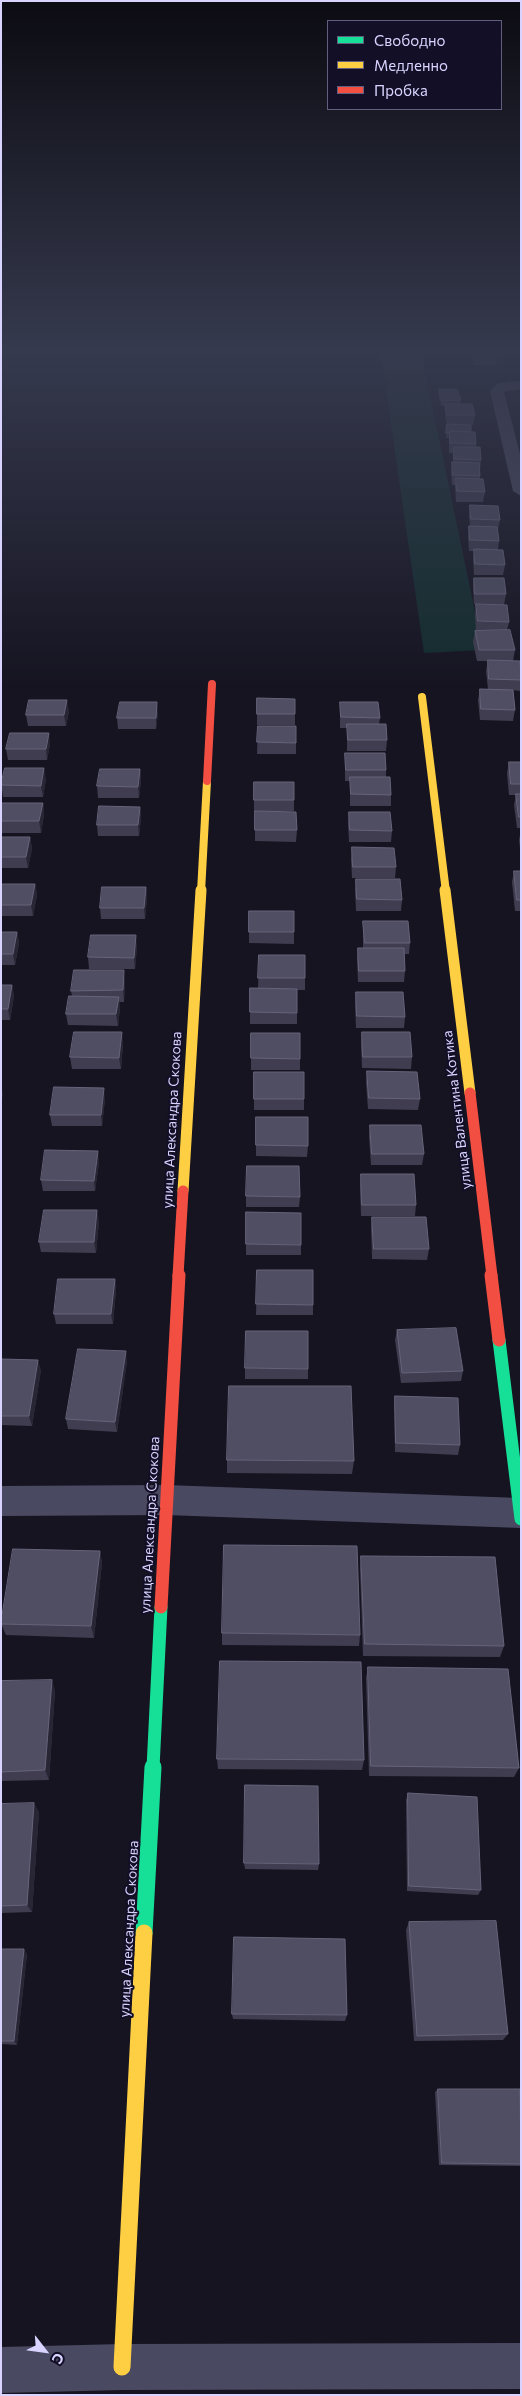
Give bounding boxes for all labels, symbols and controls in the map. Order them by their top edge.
legend [327,20,502,110]
text: Свободно [374,31,445,49]
text: Медленно [374,56,448,74]
text: Пробка [374,81,428,99]
street label: улица Валентина Котика [439,1030,475,1190]
street label: улица Александра Скокова [159,1031,185,1209]
street label: улица Александра Скокова [137,1436,163,1614]
street label: улица Александра Скокова [116,1840,142,2018]
north arrow [20,2326,70,2376]
text: С [49,2350,68,2367]

